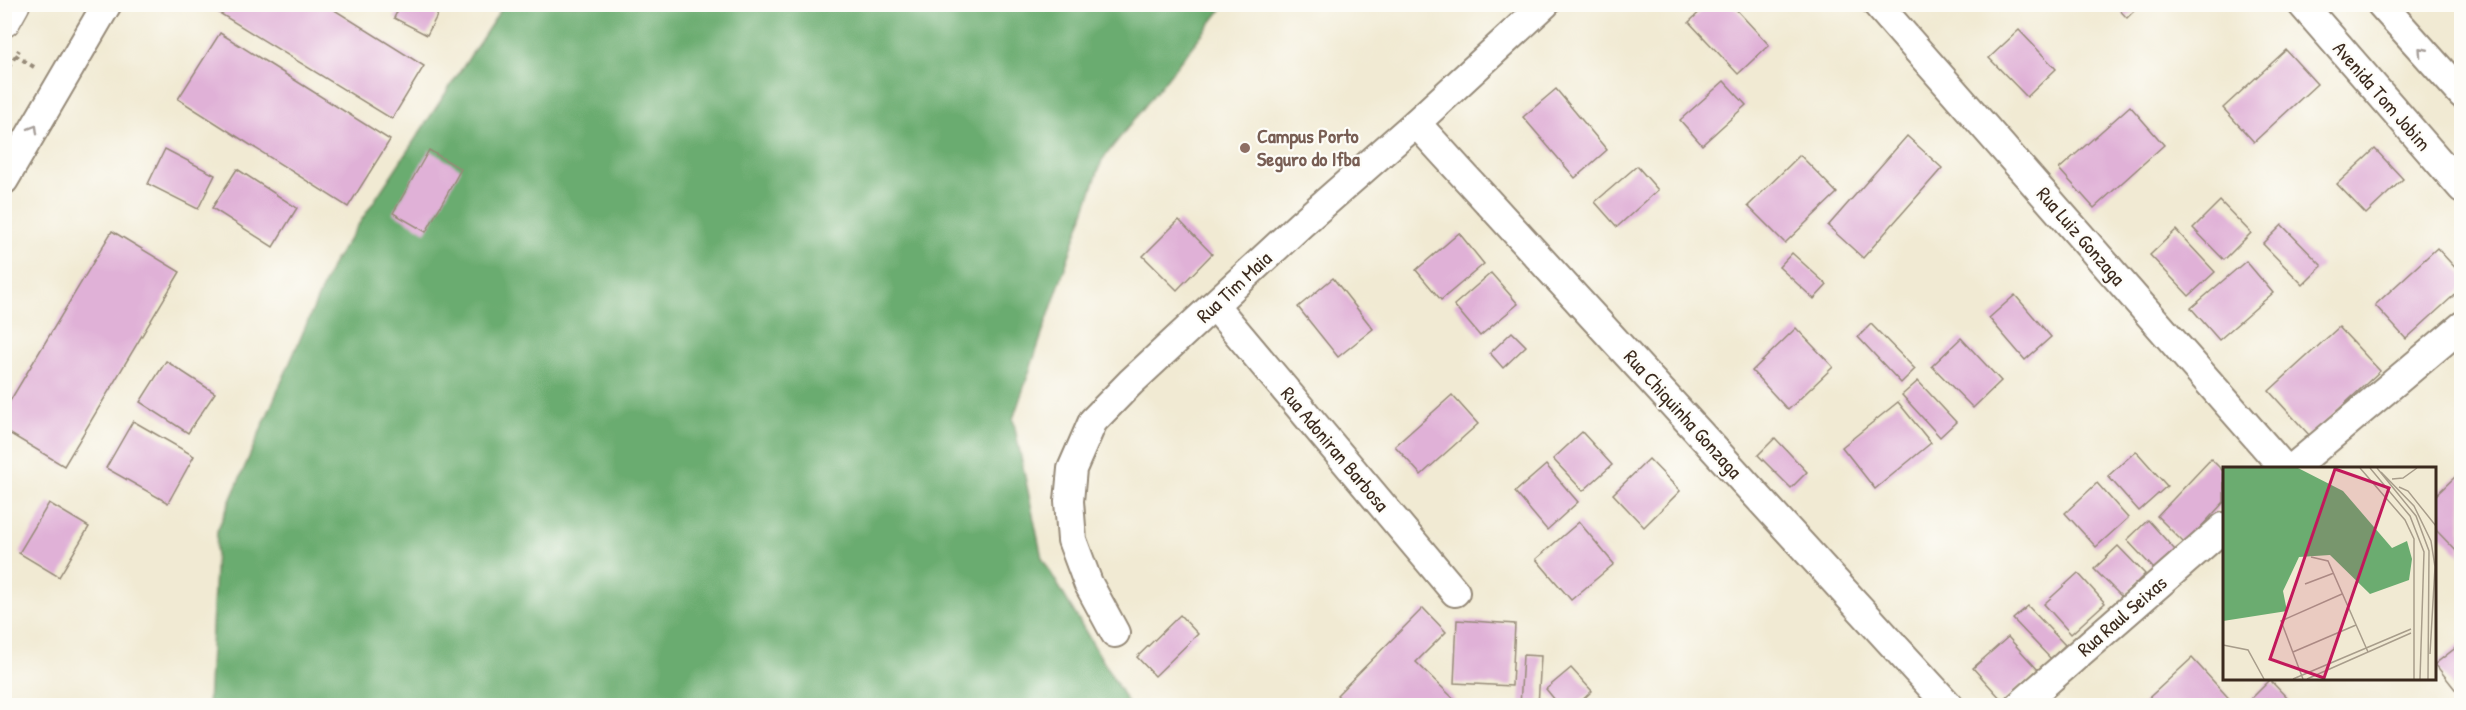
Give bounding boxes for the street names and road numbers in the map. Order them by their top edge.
street label: Avenida Tom Jobim [2327,35,2437,156]
street label: Rua Luiz Gonzaga [2031,181,2132,291]
street label: Rua Tim Maia [1190,245,1277,328]
street label: Rua Chiquinha Gonzaga [1618,343,1749,484]
street label: Rua Adoniran Barbosa [1275,380,1396,517]
street label: Rua Raul Seixas [2071,569,2172,662]

